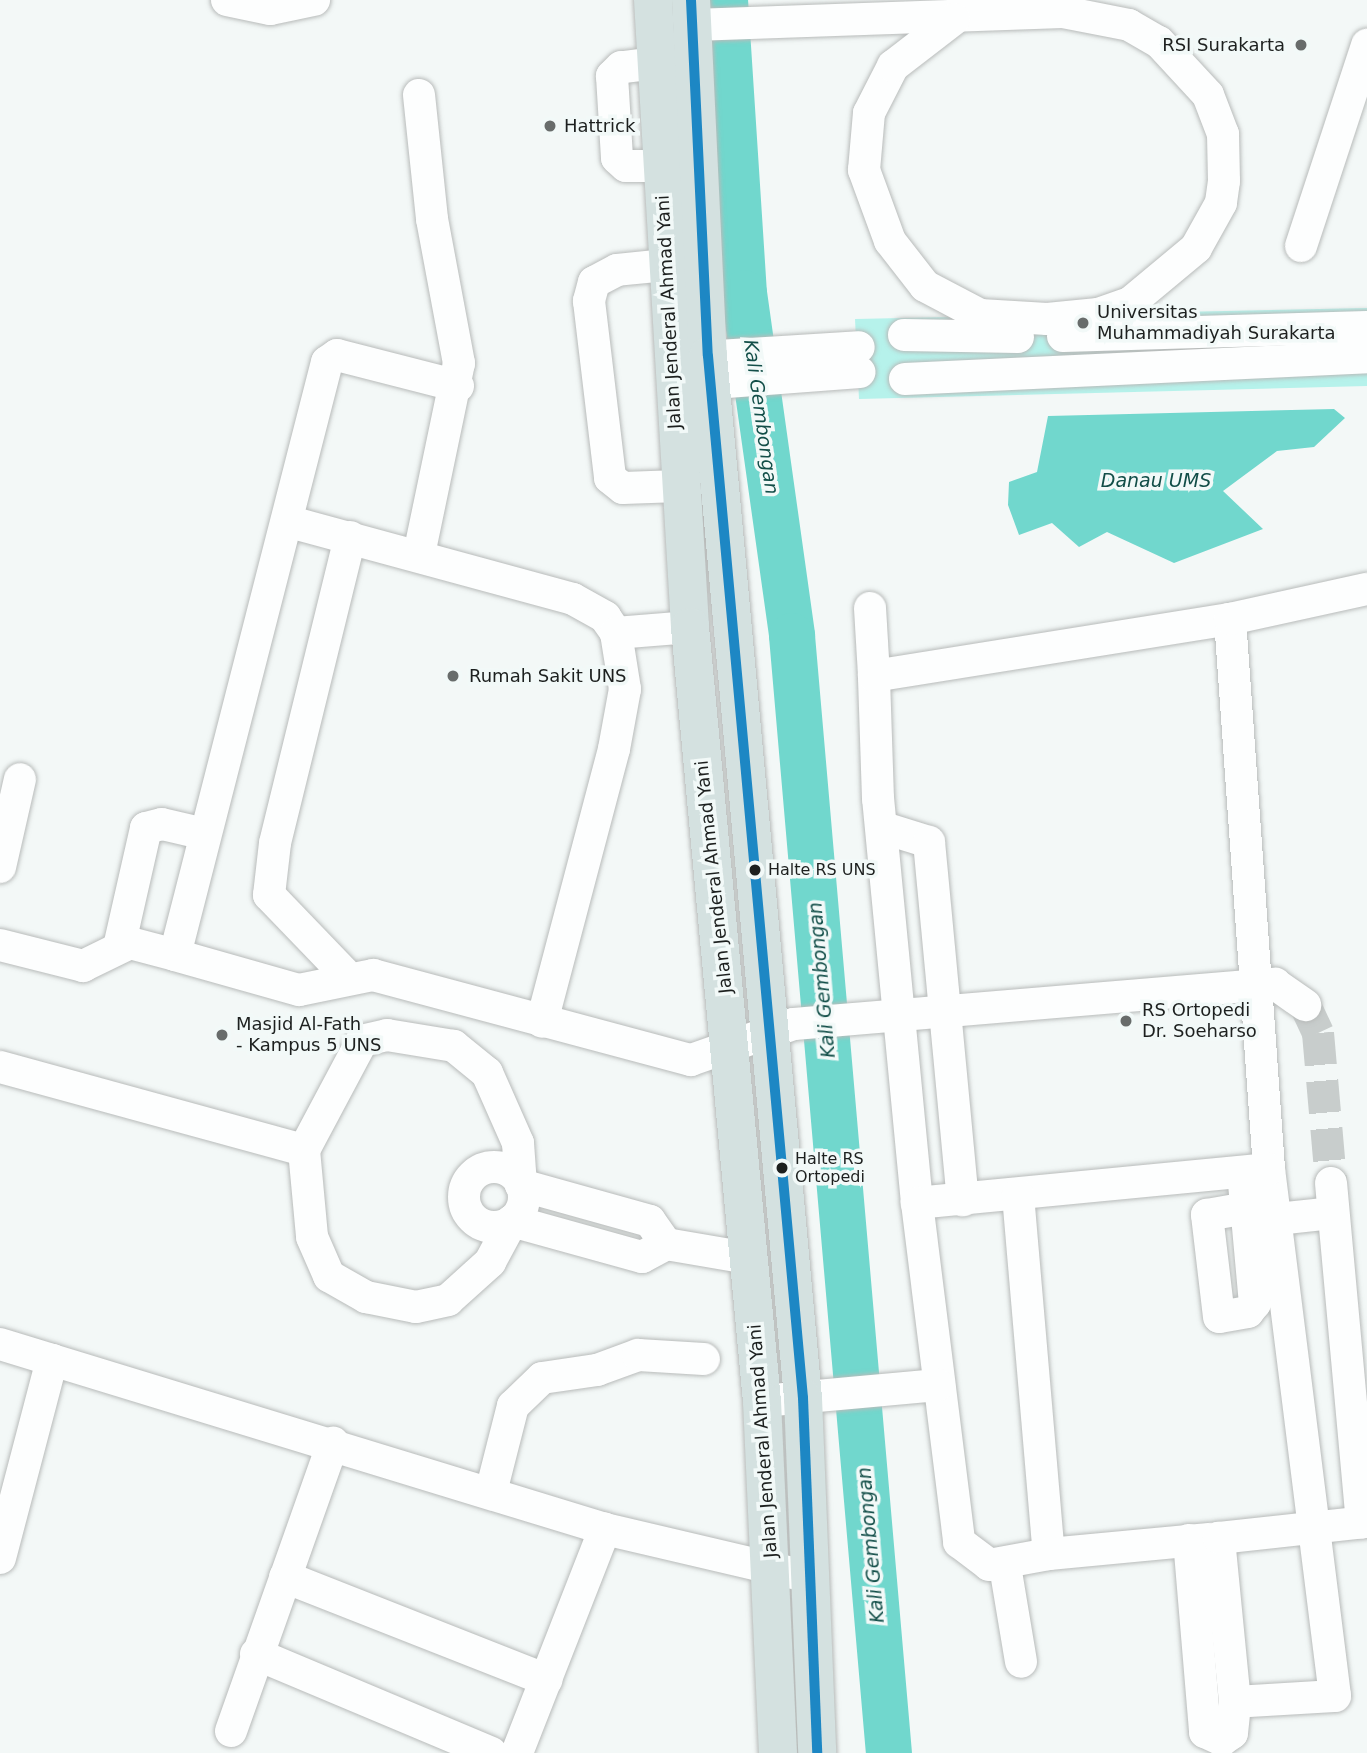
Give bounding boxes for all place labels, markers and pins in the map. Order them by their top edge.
place label: RSI Surakarta [1162,34,1285,56]
marker: RSI Surakarta [1291,35,1311,55]
place label: Hattrick [564,115,635,137]
marker: Hattrick [542,118,558,134]
place label: Universitas Muhammadiyah Surakarta [1097,302,1336,344]
marker: Universitas Muhammadiyah Surakarta [1075,315,1091,331]
place label: Rumah Sakit UNS [469,665,627,687]
marker: Rumah Sakit UNS [443,666,463,686]
place label: Halte RS UNS [768,860,876,880]
marker: Halte RS UNS [748,863,762,877]
place label: RS Ortopedi Dr. Soeharso [1142,1000,1257,1042]
marker: RS Ortopedi Dr. Soeharso [1116,1011,1136,1031]
place label: Masjid Al-Fath - Kampus 5 UNS [236,1014,381,1056]
marker: Masjid Al-Fath - Kampus 5 UNS [214,1027,230,1043]
place label: Halte RS Ortopedi [795,1149,865,1187]
marker: Halte RS Ortopedi [775,1161,789,1175]

